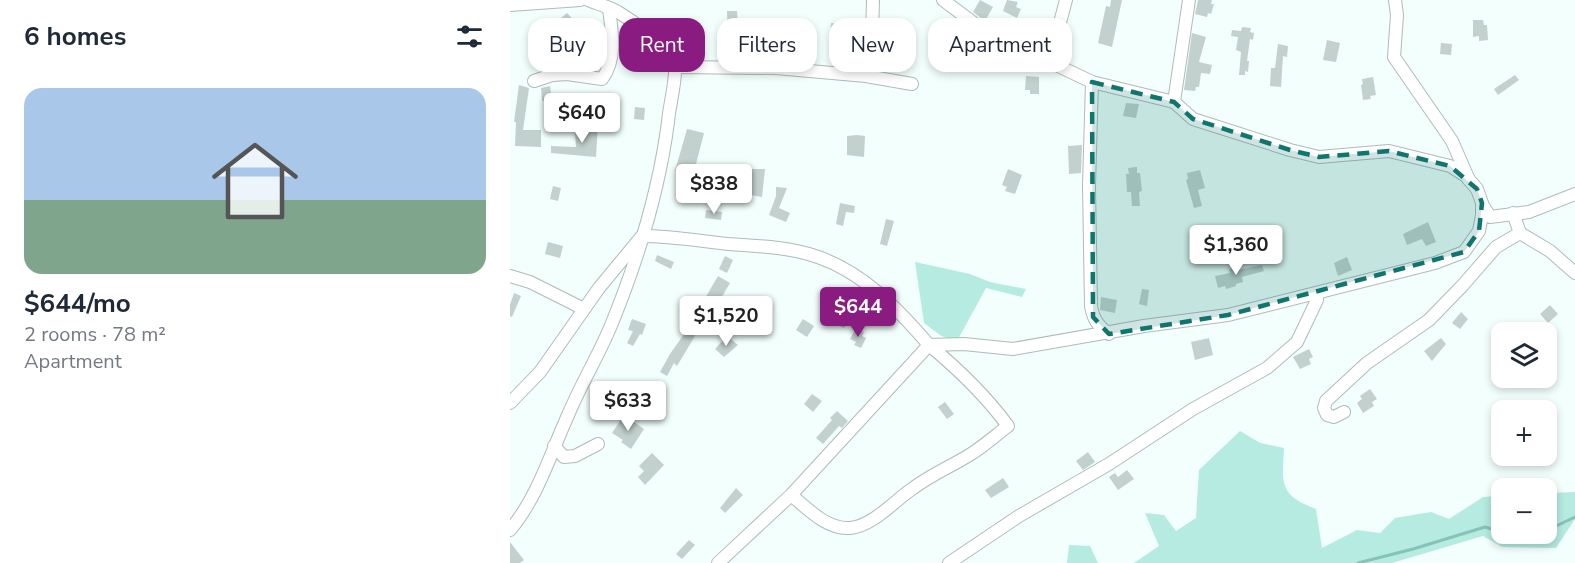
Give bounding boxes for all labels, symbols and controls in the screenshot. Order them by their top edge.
chip: Buy [528,18,607,72]
chip: Rent [619,18,705,72]
chip: Filters [717,18,817,72]
chip: New [829,18,916,72]
chip: Apartment [928,18,1072,72]
text: 6 homes [24,19,126,54]
icon: filters [453,20,486,53]
pin: $640 [546,93,618,144]
text: $640 [558,99,606,126]
icon: home [201,127,309,235]
pin: $838 [678,164,750,215]
text: $838 [690,170,738,197]
pin: $1,360 [1187,225,1285,276]
text: $1,360 [1204,231,1268,258]
text: $644/mo [24,286,131,321]
pin: $644 [822,287,894,338]
text: $644 [834,293,882,320]
pin: $1,520 [677,296,775,347]
text: $1,520 [694,302,758,329]
text: 2 rooms · 78 m² [24,321,166,348]
map controls [1491,322,1557,544]
button: layers [1491,322,1557,388]
text: Apartment [24,348,122,375]
pin: $633 [592,381,664,432]
text: $633 [604,387,652,414]
button: + [1491,400,1557,466]
button: − [1491,478,1557,544]

